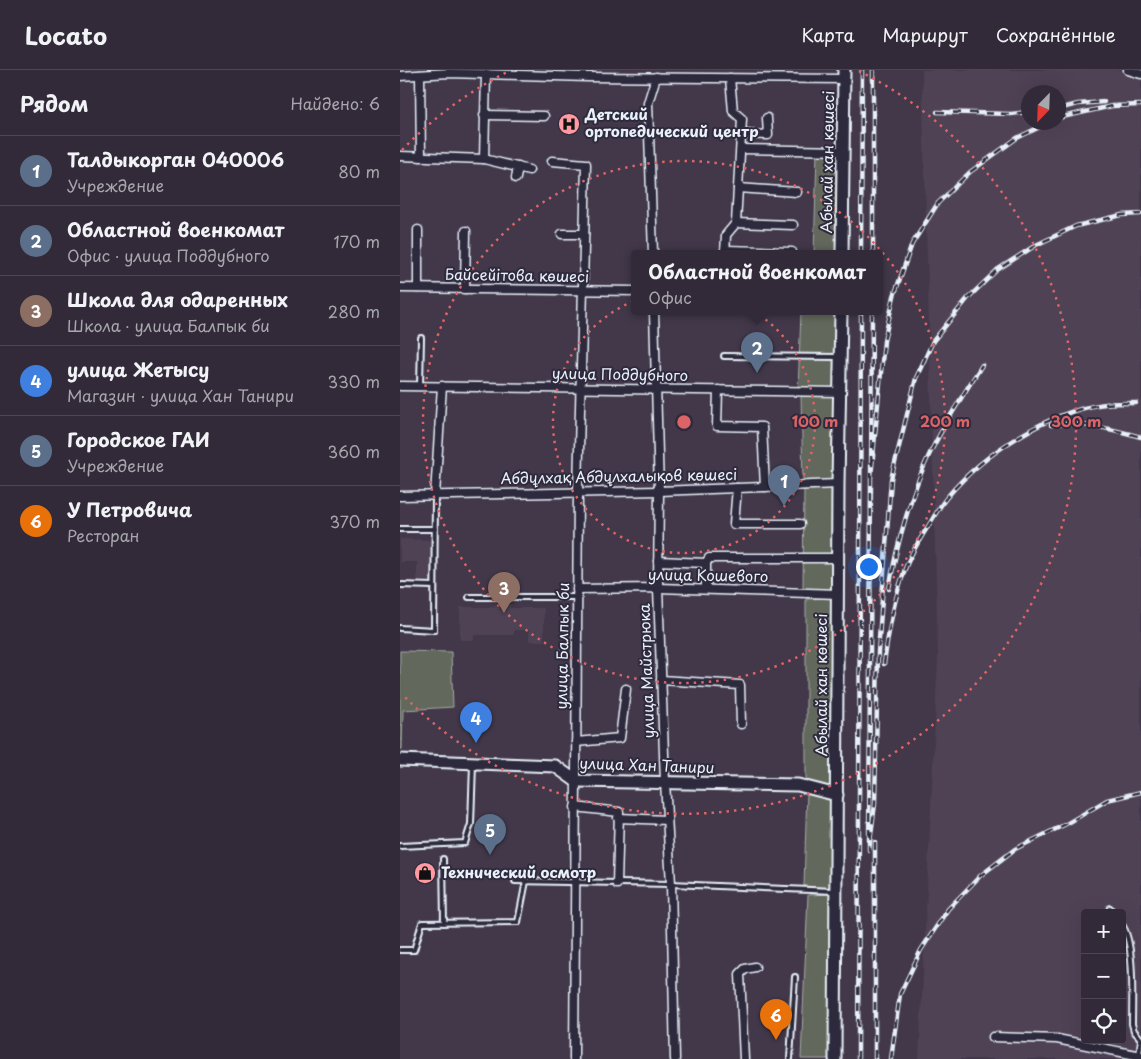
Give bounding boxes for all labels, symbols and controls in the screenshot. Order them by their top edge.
text: Locato [25,17,107,53]
text: Карта [802,21,854,48]
text: Маршрут [882,21,968,48]
text: Сохранённые [996,21,1116,48]
north arrow [1021,85,1066,130]
text: Рядом [20,87,88,119]
street label: Абылай хан көшесі [814,90,839,234]
text: Найдено: 6 [290,91,380,115]
place label: Детский ортопедический центр [584,102,759,142]
hospital icon: Детский ортопедический центр [557,112,581,136]
text: Талдыкорган 040006 [67,145,284,173]
text: 1 [32,159,40,183]
text: 80 m [338,159,380,183]
text: Учреждение [67,173,164,197]
text: Областной военкомат [67,215,284,243]
text: 2 [30,229,42,253]
text: 170 m [334,229,380,253]
text: Офис · улица Поддубного [67,243,270,267]
popup [631,250,883,315]
text: Областной военкомат [648,257,866,285]
street label: Байсейітова көшесі [445,262,589,287]
text: Школа для одаренных [67,285,288,313]
text: Офис [648,285,692,309]
text: 3 [31,299,41,323]
text: 280 m [328,299,380,323]
text: Школа · улица Балпык би [67,313,270,337]
pin: 2 [741,332,773,373]
text: улица Жетысу [67,355,209,383]
street label: улица Поддубного [552,361,688,386]
text: 4 [31,369,41,393]
text: 330 m [327,369,380,393]
text: Магазин · улица Хан Танири [67,383,294,407]
text: 100 m [792,409,838,432]
text: 200 m [920,409,970,432]
text: 300 m [1051,409,1101,432]
centre of rings [675,413,693,431]
text: Городское ГАИ [67,425,210,453]
text: 5 [31,439,41,463]
text: 360 m [328,439,380,463]
text: Учреждение [67,453,164,477]
street label: Абдұлхақ Абдұлхалықов көшесі [500,462,738,489]
pin: 1 [768,465,800,506]
text: У Петровича [67,495,192,523]
text: 6 [30,509,42,533]
text: 370 m [330,509,380,533]
text: Ресторан [67,523,140,547]
your location [856,554,882,580]
street label: улица Кошевого [648,562,769,587]
pin: 3 [488,572,520,613]
street label: улица Балпык би [549,582,574,710]
street label: улица Майстрюка [632,602,659,739]
street label: Абылай хан көшесі [809,613,832,757]
pin: 4 [460,702,492,743]
street label: улица Хан Танири [579,751,715,778]
pin: 5 [474,814,506,855]
place label: Технический осмотр [441,860,596,883]
shop icon: Технический осмотр [413,861,437,885]
map controls [1081,909,1126,1044]
button: + [1081,909,1126,954]
button: − [1081,954,1126,999]
pin: 6 [760,999,792,1040]
button: locate [1081,999,1126,1044]

